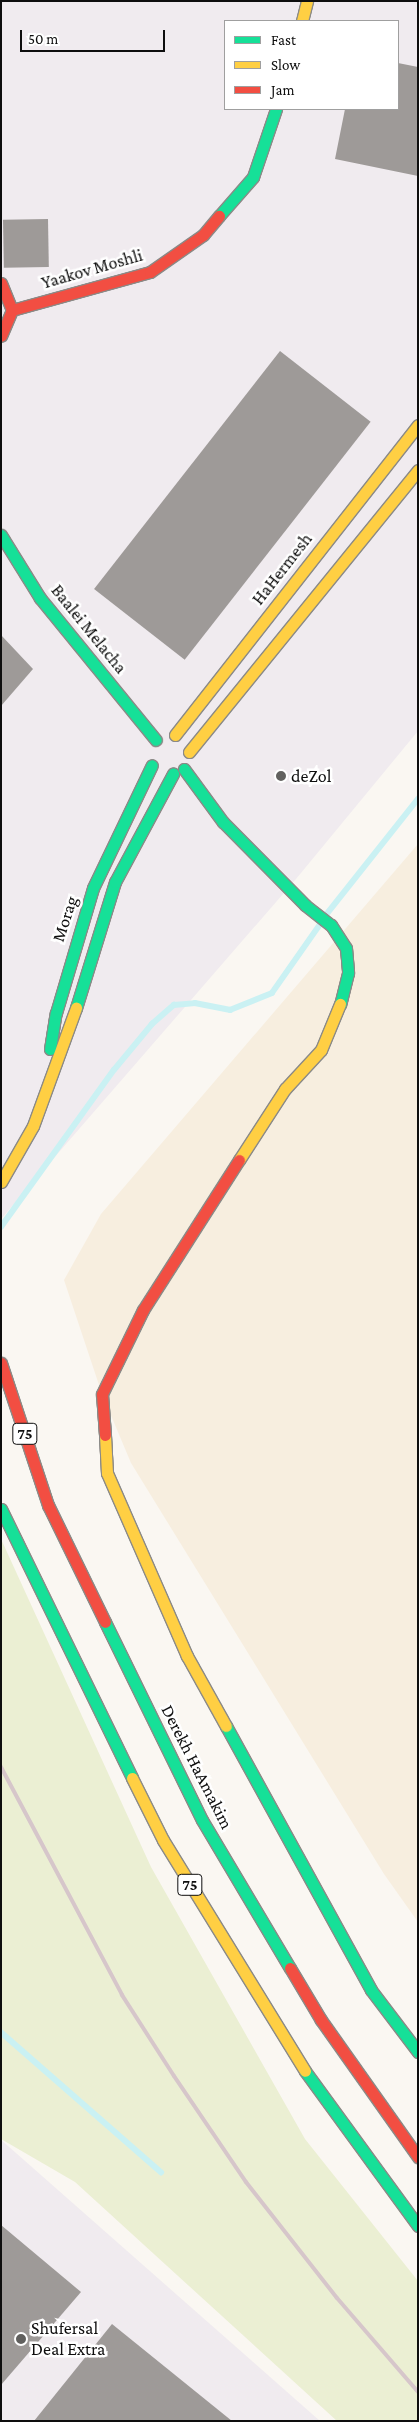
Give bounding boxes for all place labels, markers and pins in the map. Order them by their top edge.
place label: deZol [291,765,331,787]
marker: deZol [275,770,287,782]
place label: Shufersal Deal Extra [31,2318,105,2360]
marker: Shufersal Deal Extra [15,2333,27,2345]

